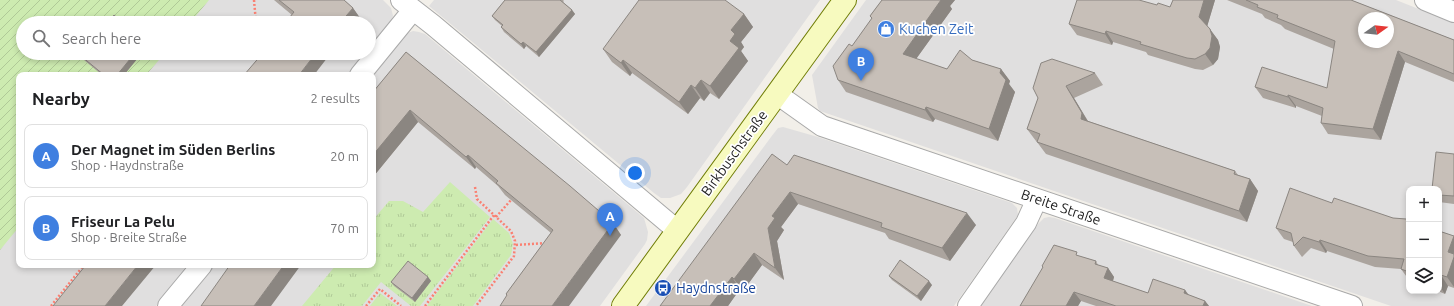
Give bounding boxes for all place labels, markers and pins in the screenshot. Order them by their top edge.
shop icon: Kuchen Zeit [876,19,896,39]
place label: Kuchen Zeit [899,21,974,37]
pin: B [848,48,874,81]
pin: A [597,203,623,236]
bus stop icon: Haydnstraße [653,278,673,298]
place label: Haydnstraße [676,280,756,296]

